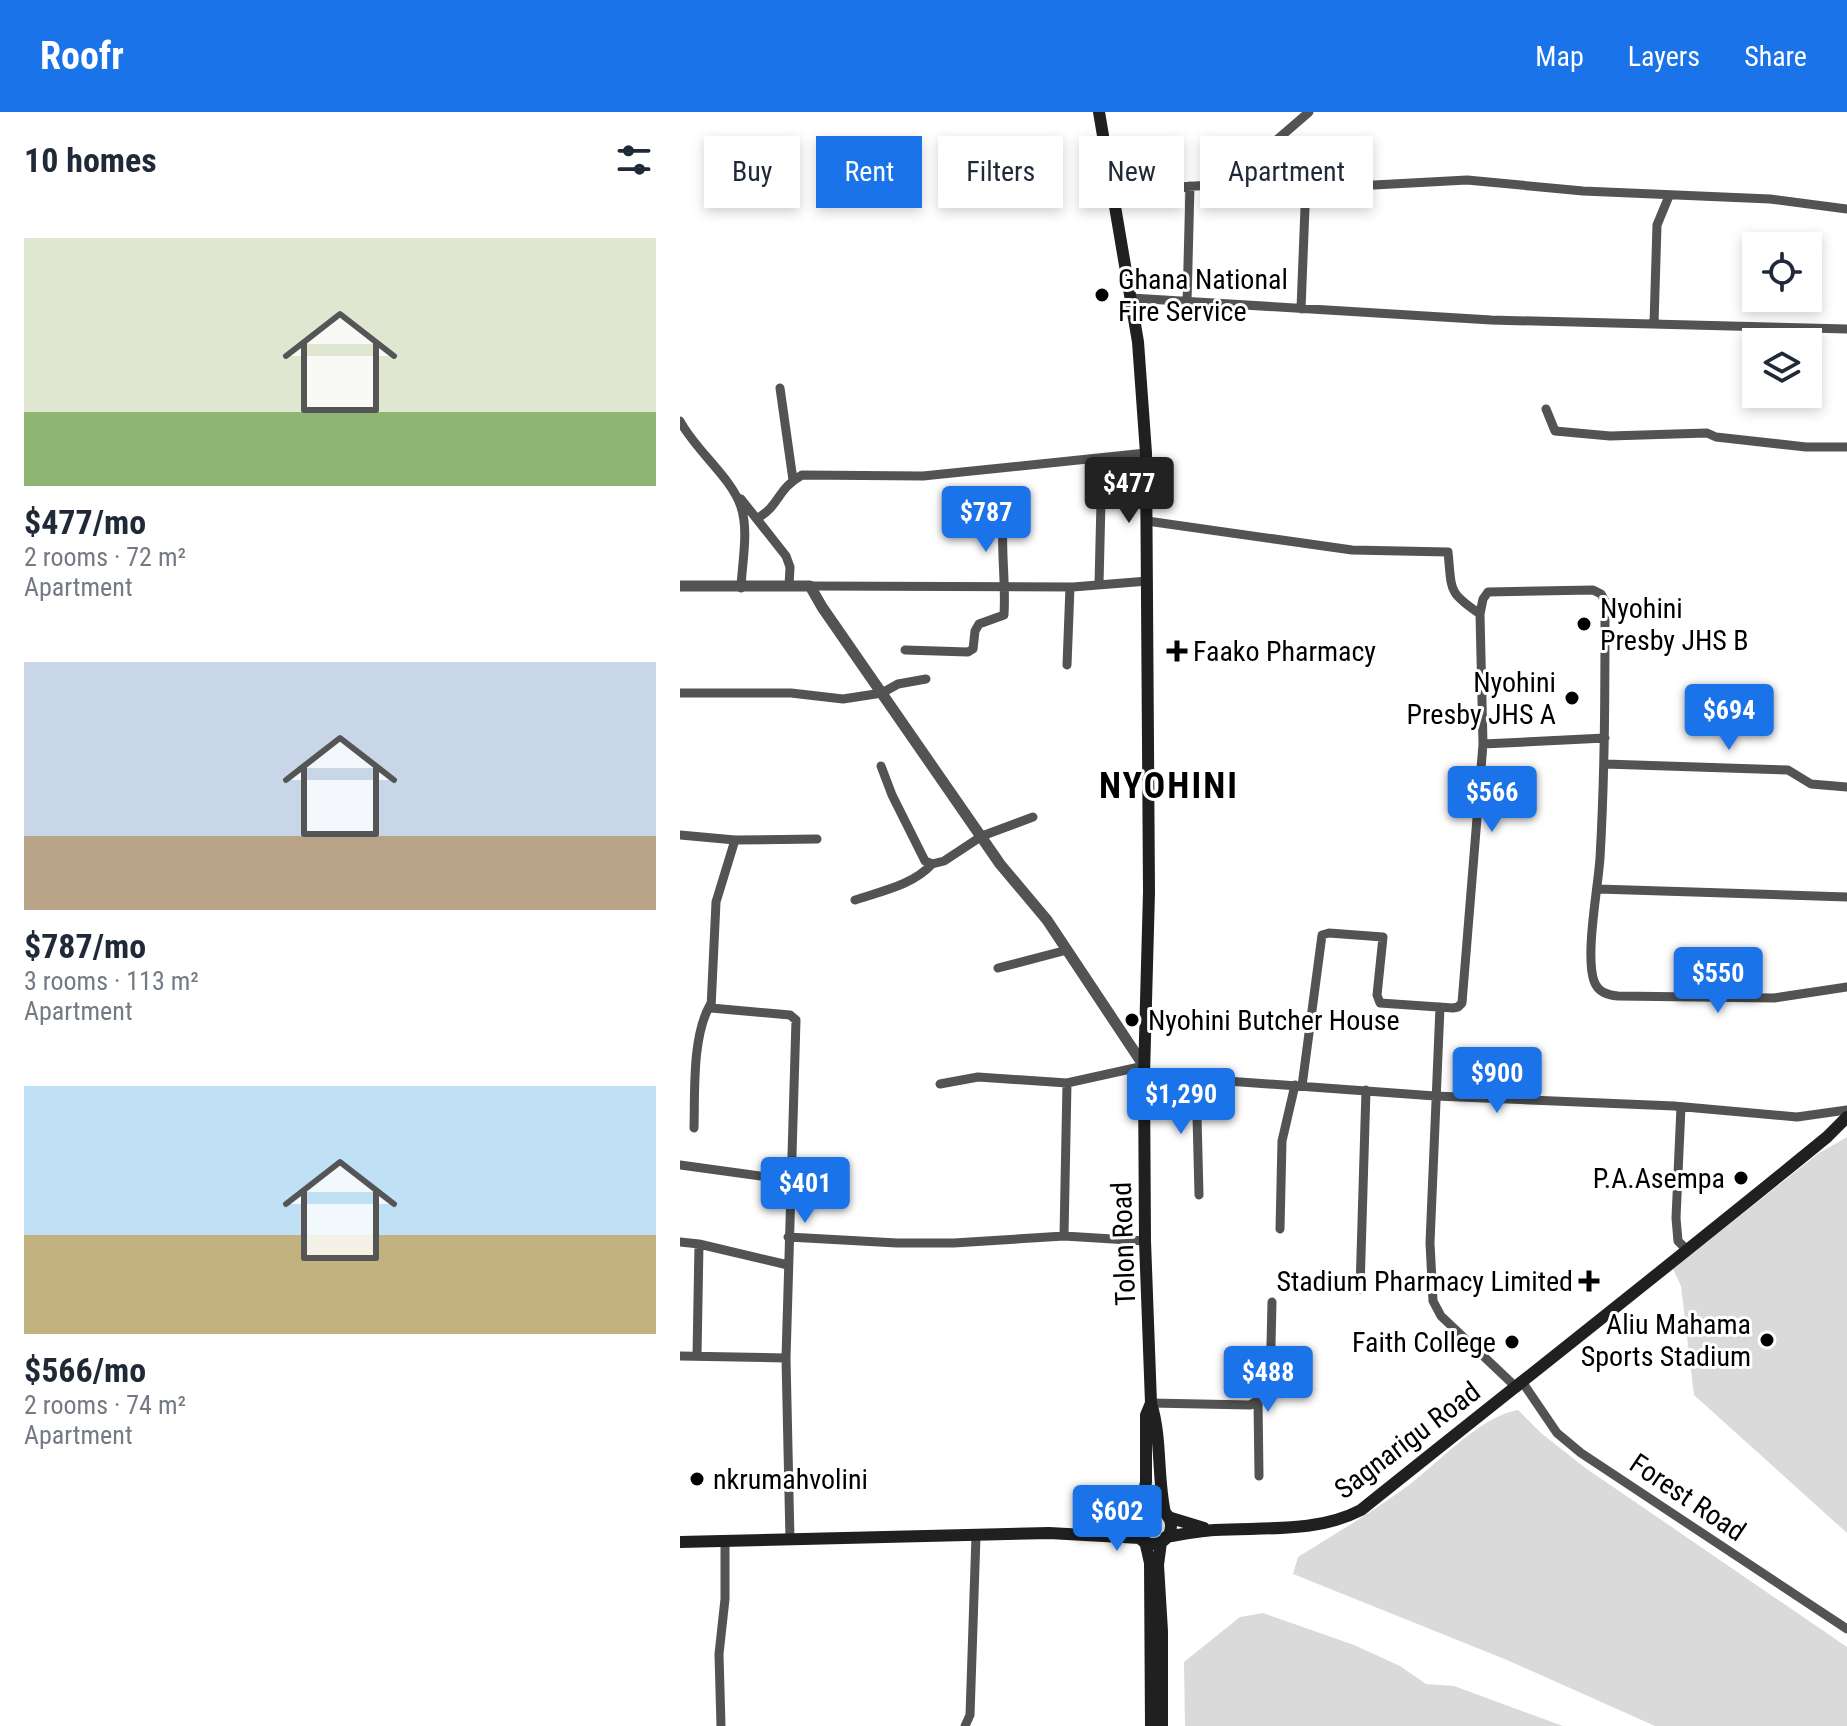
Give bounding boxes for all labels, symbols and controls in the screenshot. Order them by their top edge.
text: Roofr [40,34,124,78]
text: Map [1535,40,1584,73]
text: Layers [1628,40,1700,73]
text: Share [1744,40,1807,73]
chip: Buy [704,136,800,208]
chip: Rent [816,136,922,208]
chip: Filters [938,136,1063,208]
chip: New [1079,136,1184,208]
chip: Apartment [1200,136,1373,208]
icon: filters [612,138,656,182]
text: 10 homes [24,140,157,180]
map controls [1742,232,1822,408]
button: locate [1742,232,1822,312]
place label: Ghana National Fire Service [1118,263,1288,328]
marker: Ghana National Fire Service [1093,286,1111,304]
icon: home [268,290,412,434]
button: layers [1742,328,1822,408]
pin: $477 [1082,457,1176,525]
text: $477 [1103,468,1155,498]
pin: $787 [939,486,1033,554]
text: $787 [960,497,1012,527]
text: $477/mo [24,502,146,542]
text: 2 rooms · 72 m² [24,542,186,572]
text: Apartment [24,572,133,602]
place label: Nyohini Presby JHS B [1600,592,1749,657]
marker: Nyohini Presby JHS B [1575,615,1593,633]
place label: Faako Pharmacy [1193,635,1376,668]
marker: Faako Pharmacy [1168,642,1186,660]
place label: Nyohini Presby JHS A [1407,666,1556,731]
pin: $694 [1682,684,1776,752]
marker: Nyohini Presby JHS A [1563,689,1581,707]
text: $694 [1703,695,1755,725]
icon: home [268,714,412,858]
district label: NYOHINI [1099,765,1239,807]
pin: $566 [1445,766,1539,834]
text: $566 [1466,777,1518,807]
text: $787/mo [24,926,146,966]
pin: $550 [1671,947,1765,1015]
text: $550 [1692,958,1744,988]
text: 3 rooms · 113 m² [24,966,199,996]
text: Apartment [24,996,133,1026]
place label: Nyohini Butcher House [1148,1004,1400,1037]
marker: Nyohini Butcher House [1123,1011,1141,1029]
pin: $900 [1450,1047,1544,1115]
text: $900 [1471,1058,1523,1088]
pin: $1,290 [1116,1068,1246,1136]
text: $1,290 [1145,1079,1217,1109]
icon: home [268,1138,412,1282]
pin: $401 [758,1157,852,1225]
place label: P.A.Asempa [1593,1162,1725,1195]
text: $401 [779,1168,831,1198]
marker: P.A.Asempa [1732,1169,1750,1187]
street label: Tolon Road [1105,1181,1142,1307]
place label: Stadium Pharmacy Limited [1276,1265,1573,1298]
marker: Stadium Pharmacy Limited [1580,1272,1598,1290]
place label: Aliu Mahama Sports Stadium [1581,1308,1751,1373]
place label: Faith College [1352,1326,1496,1359]
marker: Aliu Mahama Sports Stadium [1758,1331,1776,1349]
marker: Faith College [1503,1333,1521,1351]
pin: $488 [1221,1346,1315,1414]
text: $566/mo [24,1350,146,1390]
text: $488 [1242,1357,1294,1387]
street label: Sagnarigu Road [1328,1375,1487,1506]
text: 2 rooms · 74 m² [24,1390,186,1420]
text: Apartment [24,1420,133,1450]
street label: Forest Road [1624,1447,1752,1548]
place label: nkrumahvolini [713,1463,868,1496]
marker: nkrumahvolini [688,1470,706,1488]
pin: $602 [1070,1485,1164,1553]
text: $602 [1091,1496,1143,1526]

